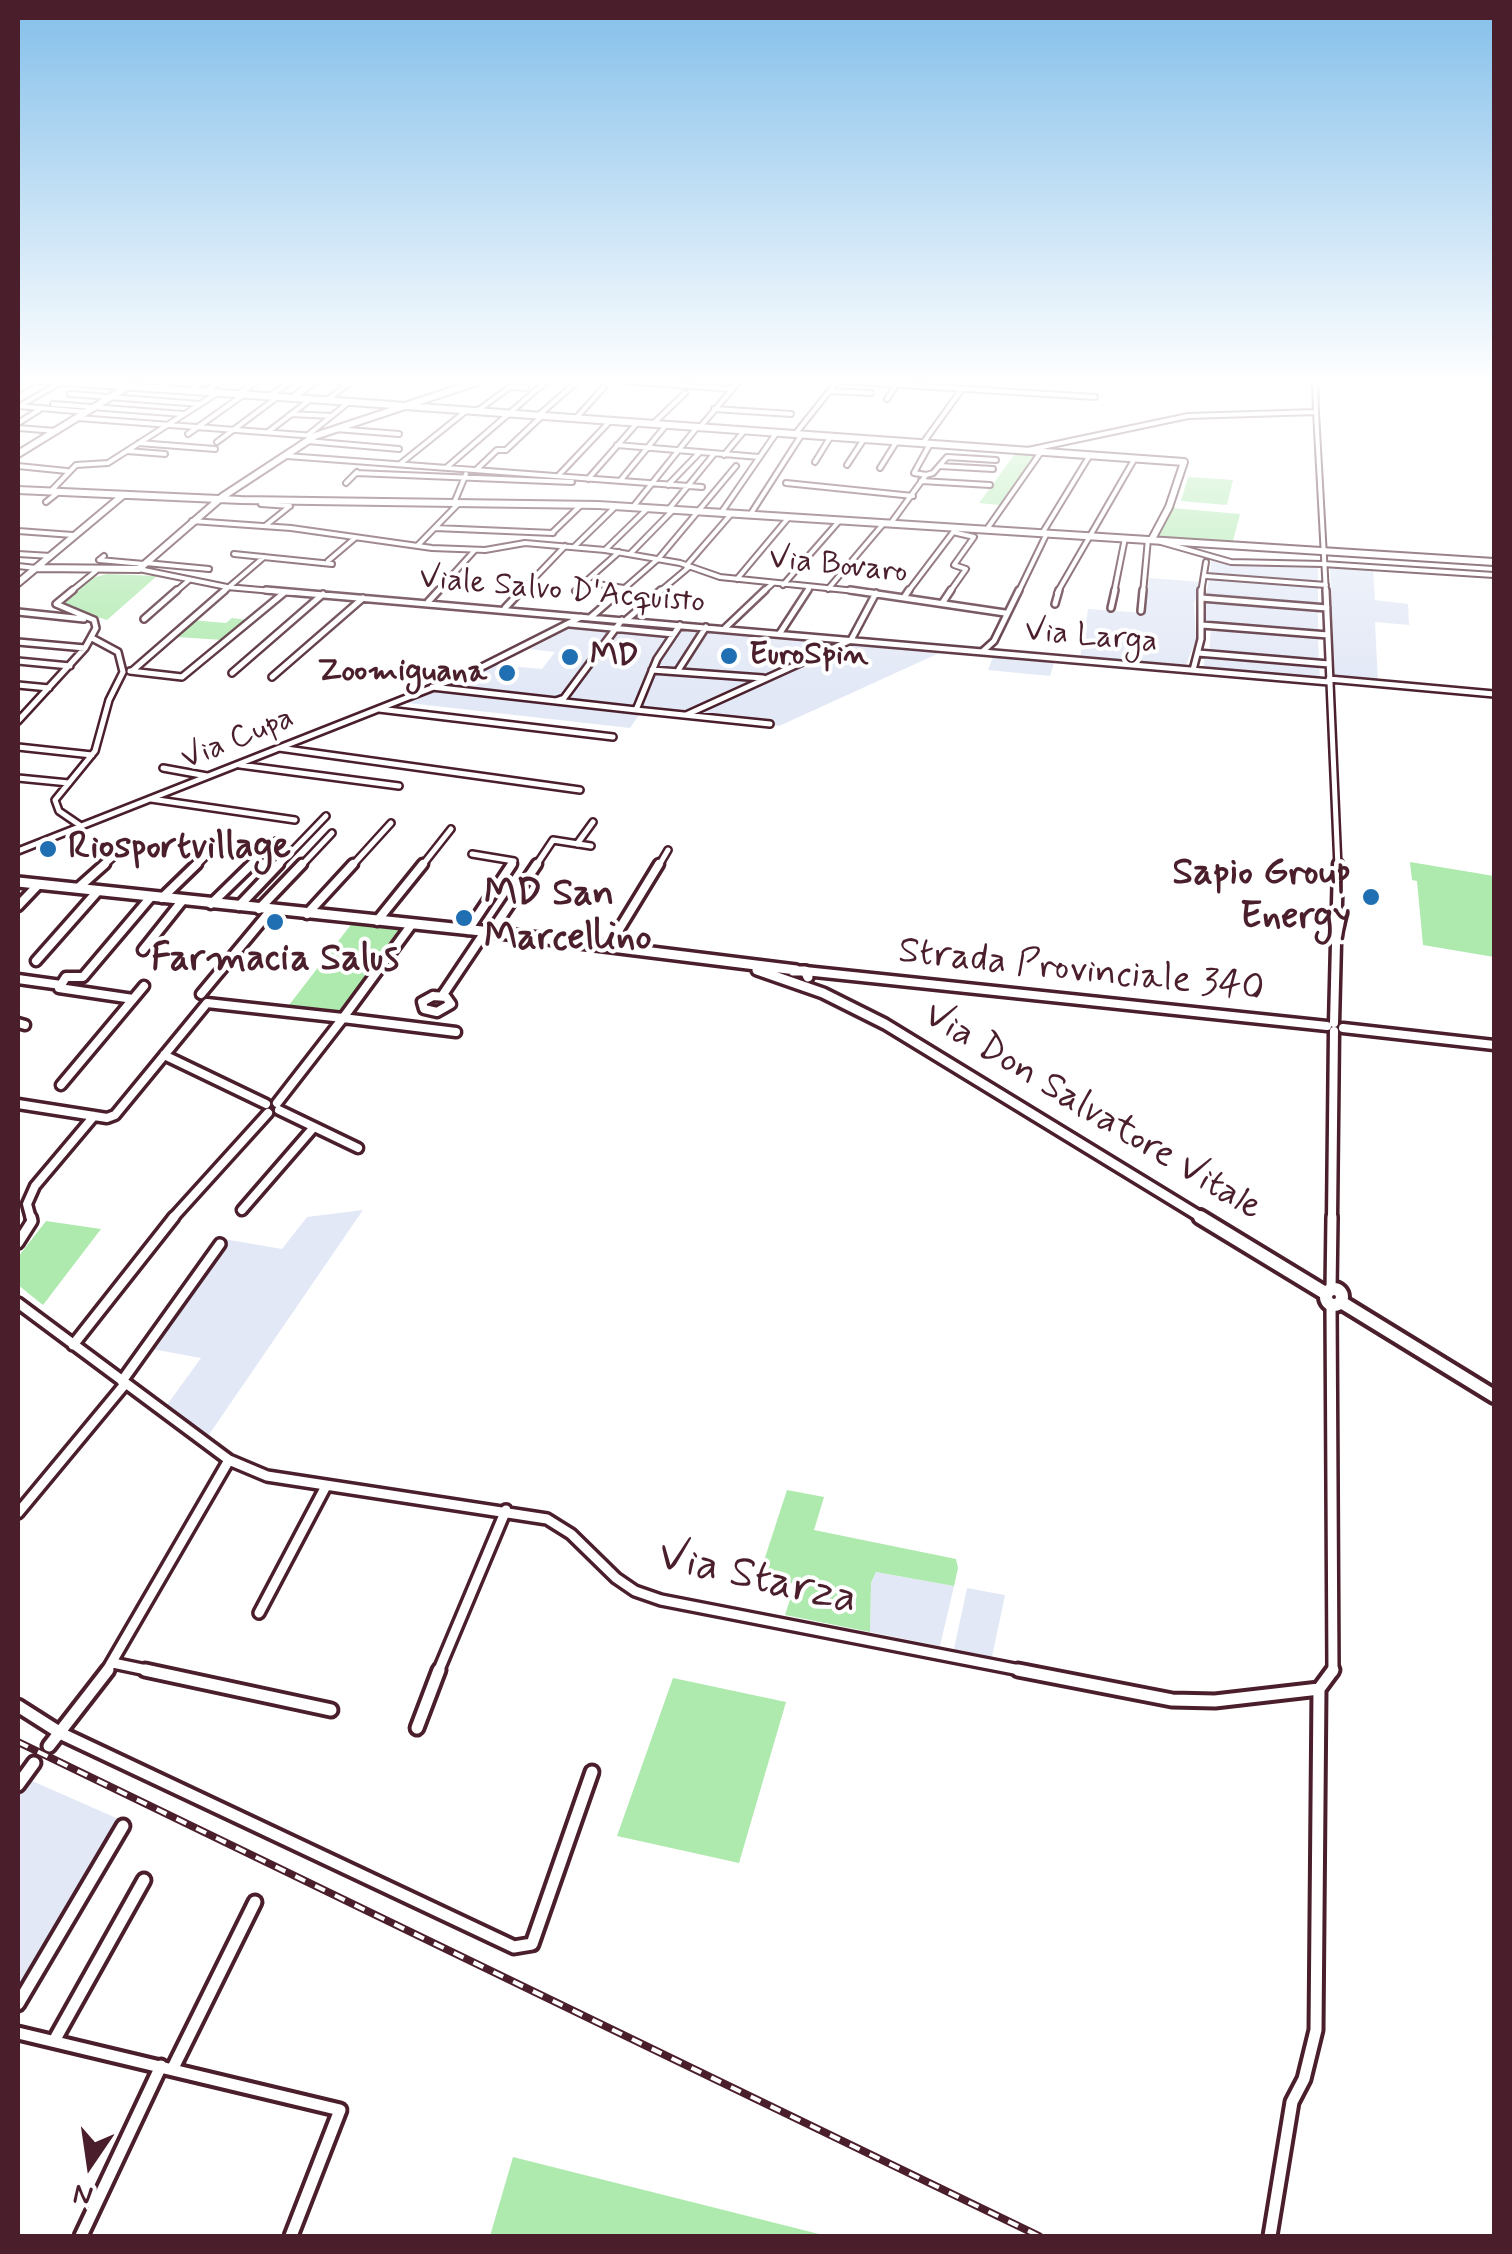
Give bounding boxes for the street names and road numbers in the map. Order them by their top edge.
street label: Via Bovaro [767,541,909,593]
street label: Viale Salvo D'Acquisto [417,560,707,624]
street label: Via Larga [1023,613,1159,663]
street label: Via Cupa [176,700,300,780]
street label: Strada Provinciale 340 [896,930,1266,1014]
street label: Via Don Salvatore Vitale [914,994,1270,1232]
street label: Via Starza [652,1531,862,1629]

